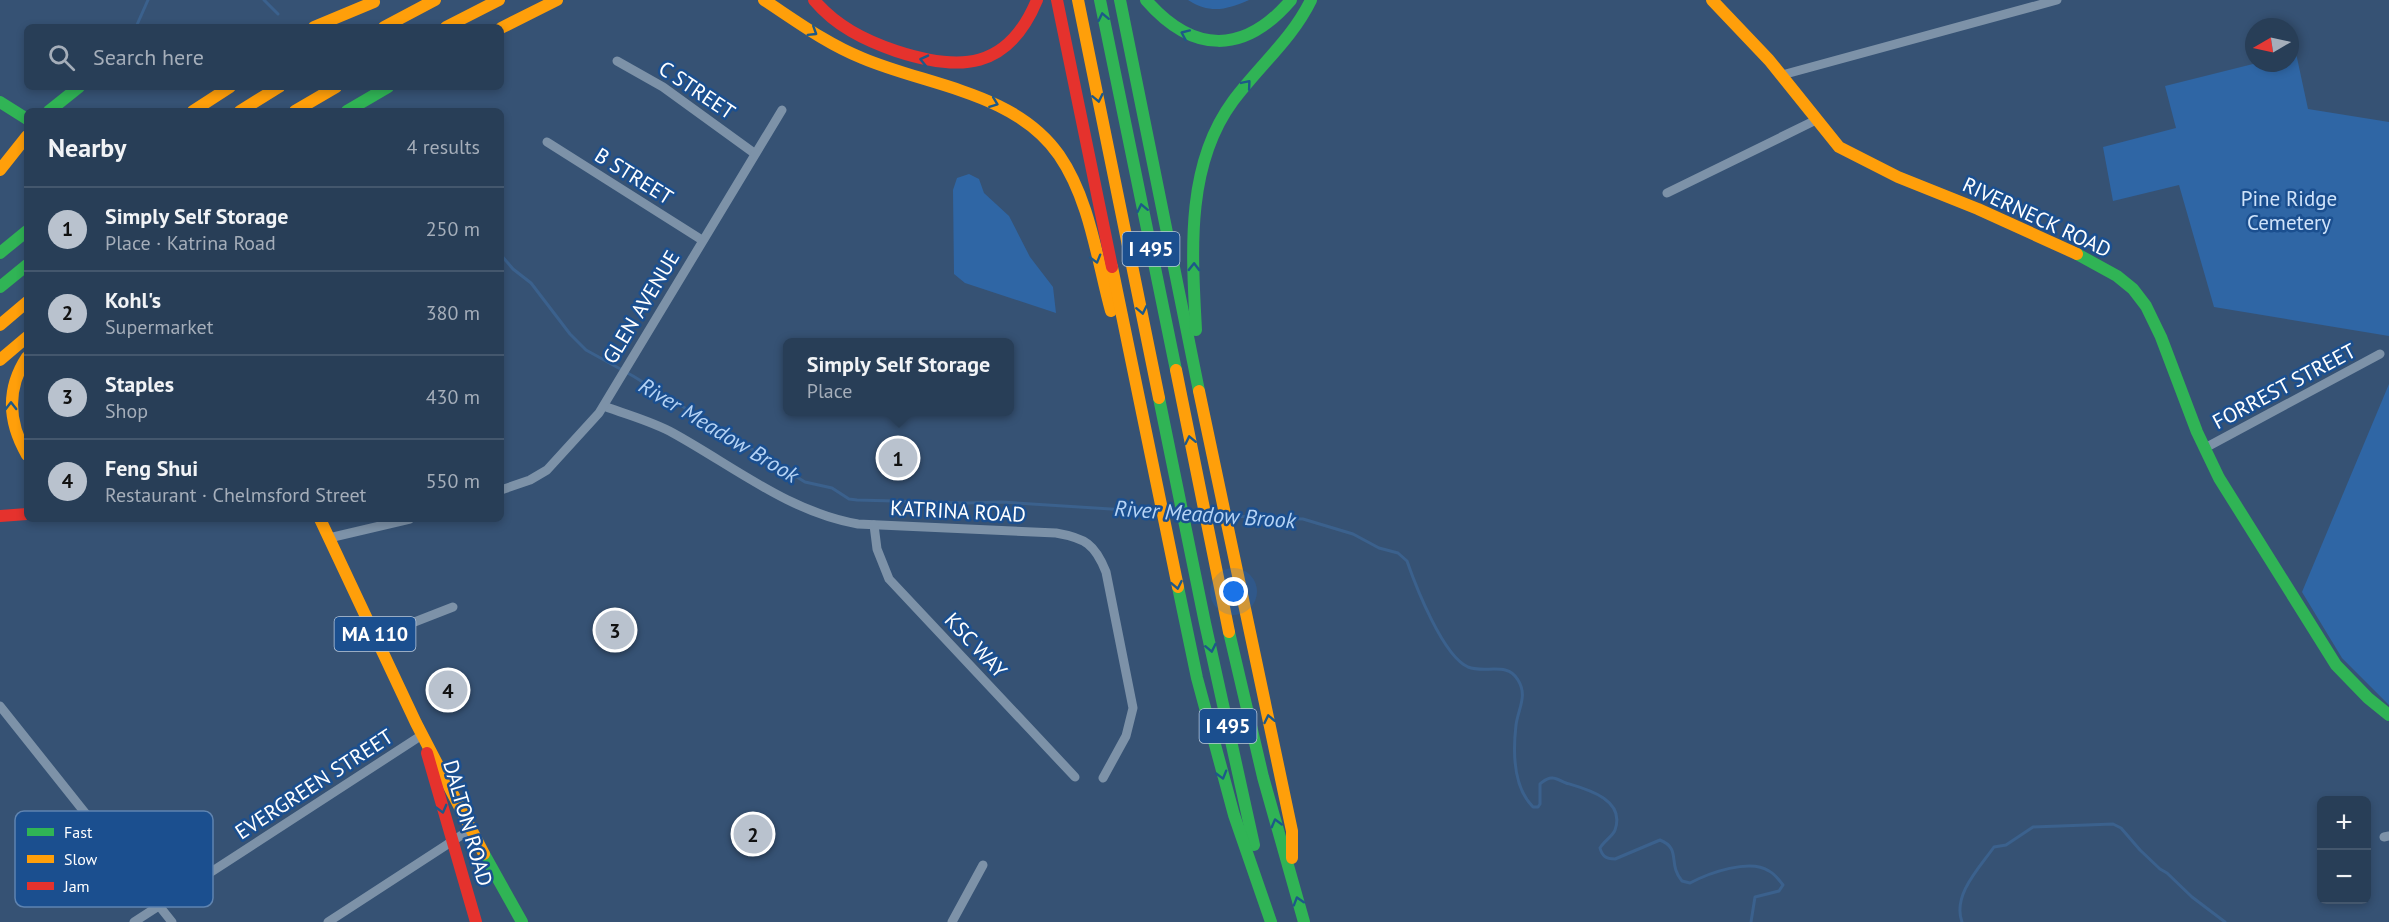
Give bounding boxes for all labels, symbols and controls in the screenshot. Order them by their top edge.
one-way arrow [1097,12,1110,22]
north arrow [2245,18,2299,72]
search box [24,24,504,90]
one-way arrow [807,24,817,36]
one-way arrow [1181,29,1192,41]
icon: search [45,41,78,74]
text: Search here [93,43,204,71]
one-way arrow [920,54,930,67]
street label: C STREET [654,55,741,125]
one-way arrow [1240,80,1251,91]
one-way arrow [1091,93,1104,103]
one-way arrow [988,96,999,108]
text: Nearby [48,131,126,164]
text: 4 results [407,134,480,160]
street label: B STREET [590,141,678,211]
street label: RIVERNECK ROAD [1958,171,2116,263]
park label: Pine Ridge Cemetery [2241,185,2337,236]
text: Simply Self Storage [105,202,289,230]
one-way arrow [1137,203,1150,213]
text: 1 [62,216,73,242]
text: 250 m [426,216,480,242]
text: Place · Katrina Road [105,230,276,256]
road number: I 495 [1122,232,1180,266]
street label: GLEN AVENUE [597,245,685,369]
one-way arrow [1089,253,1101,263]
one-way arrow [1188,262,1200,271]
text: Kohl's [105,286,161,314]
text: 2 [62,300,73,326]
text: 380 m [426,300,480,326]
one-way arrow [1135,305,1148,315]
text: Supermarket [105,314,213,340]
street label: FORREST STREET [2208,337,2361,435]
popup [783,338,1014,416]
text: Simply Self Storage [807,350,990,378]
text: Staples [105,370,174,398]
water label: River Meadow Brook [634,371,805,489]
text: Place [807,378,852,404]
text: 3 [62,384,73,410]
text: 430 m [426,384,480,410]
text: Shop [105,398,148,424]
one-way arrow [5,401,17,410]
one-way arrow [1184,435,1197,445]
pin: 1 [878,436,918,480]
text: Feng Shui [105,454,198,482]
text: 4 [62,468,73,494]
text: 550 m [426,468,480,494]
text: Restaurant · Chelmsford Street [105,482,366,508]
street label: KATRINA ROAD [889,494,1027,528]
water label: River Meadow Brook [1113,494,1298,534]
your location [1219,577,1248,606]
one-way arrow [1170,580,1183,590]
street label: KSC WAY [939,607,1013,684]
pin: 3 [596,608,634,652]
road number: MA 110 [334,617,416,651]
one-way arrow [1204,643,1217,653]
pin: 4 [428,668,468,712]
road number: I 495 [1200,709,1256,743]
one-way arrow [1263,714,1276,724]
street label: EVERGREEN STREET [230,723,398,845]
street label: DALTON ROAD [437,757,499,889]
one-way arrow [1215,769,1227,779]
map controls [2317,796,2371,904]
button: + [2317,796,2371,850]
one-way arrow [435,804,448,814]
legend [15,811,213,907]
pin: 2 [734,812,772,856]
one-way arrow [1271,818,1283,829]
text: Fast [64,822,93,842]
text: Slow [64,849,98,869]
button: − [2317,850,2371,904]
text: Jam [63,876,90,896]
one-way arrow [1293,896,1305,907]

